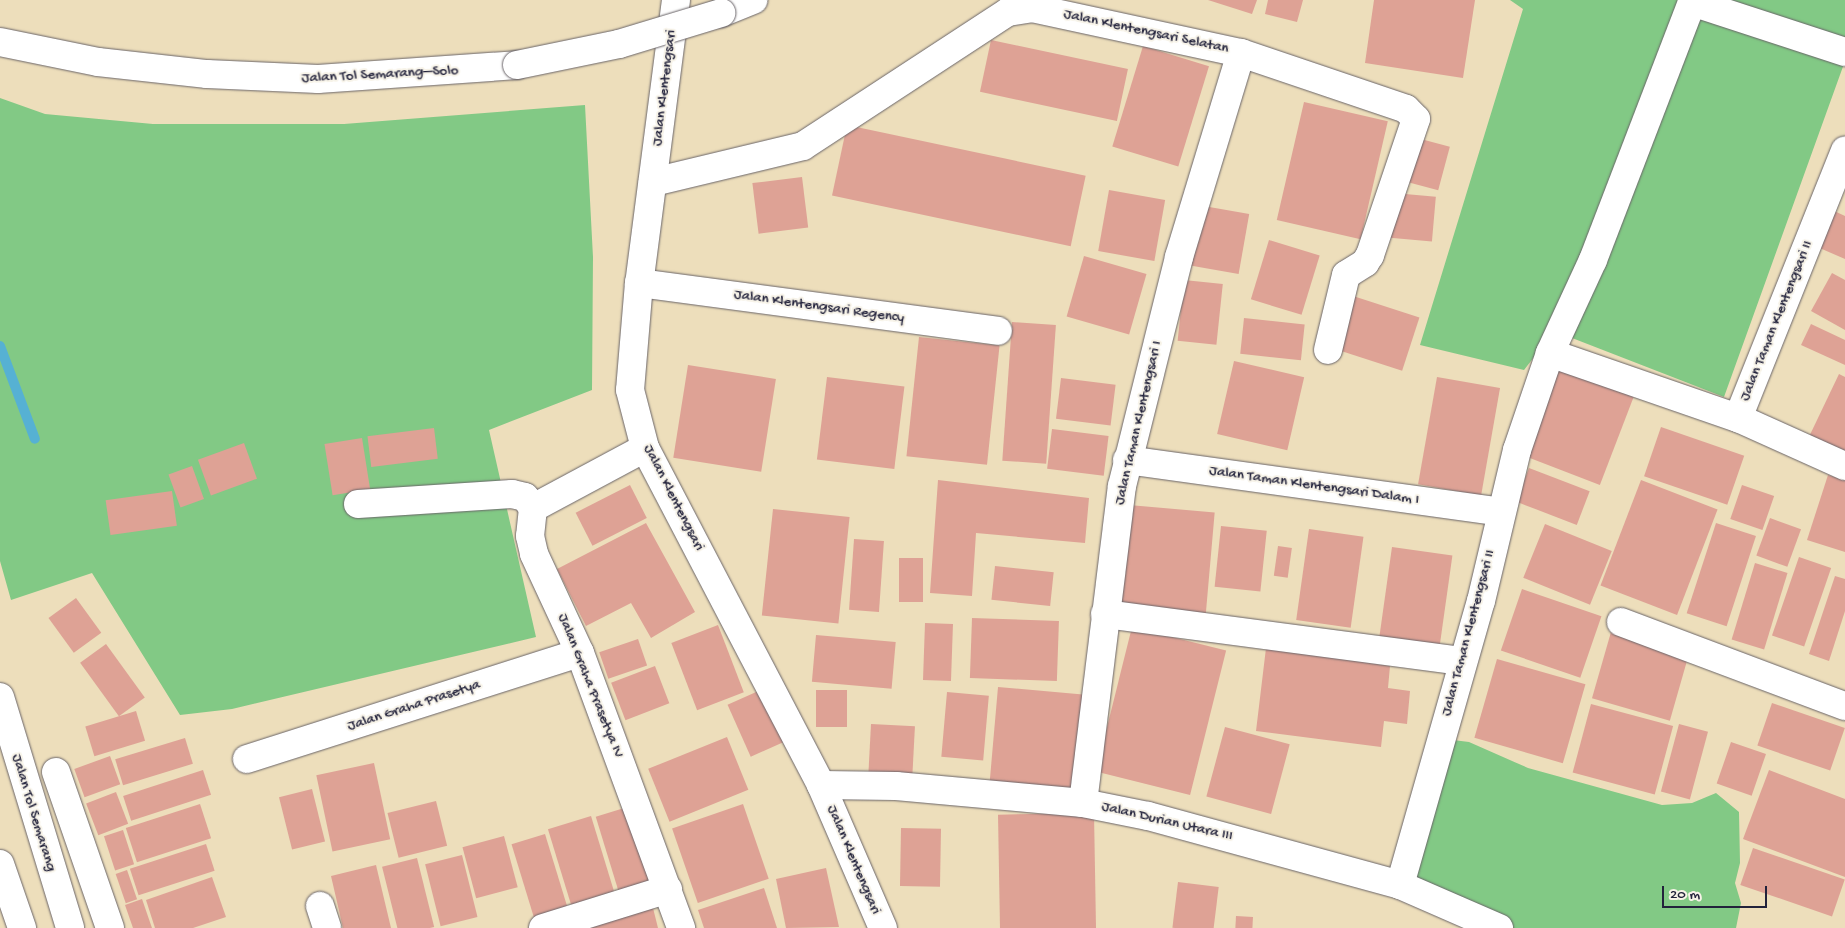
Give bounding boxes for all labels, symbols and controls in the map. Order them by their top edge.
street label: Jalan Klentengsari Selatan [1062,6,1230,58]
street label: Jalan Klentengsari [649,29,681,147]
street label: Jalan Tol Semarang–Solo [301,62,459,88]
street label: Jalan Taman Klentengsari II [1737,238,1817,404]
street label: Jalan Klentengsari Regency [733,286,905,328]
street label: Jalan Taman Klentengsari I [1111,339,1167,507]
street label: Jalan Klentengsari [638,442,708,554]
street label: Jalan Taman Klentengsari Dalam I [1208,462,1420,510]
street label: Jalan Taman Klentengsari II [1438,548,1500,718]
street label: Jalan Graha Prasetya IV [553,611,627,761]
street label: Jalan Graha Prasetya [345,676,483,736]
street label: Jalan Tol Semarang [7,752,59,874]
street label: Jalan Durian Utara III [1100,798,1234,846]
street label: Jalan Klentengsari [822,803,884,917]
scale bar [1665,876,1770,908]
text: 20 m [1670,886,1700,904]

